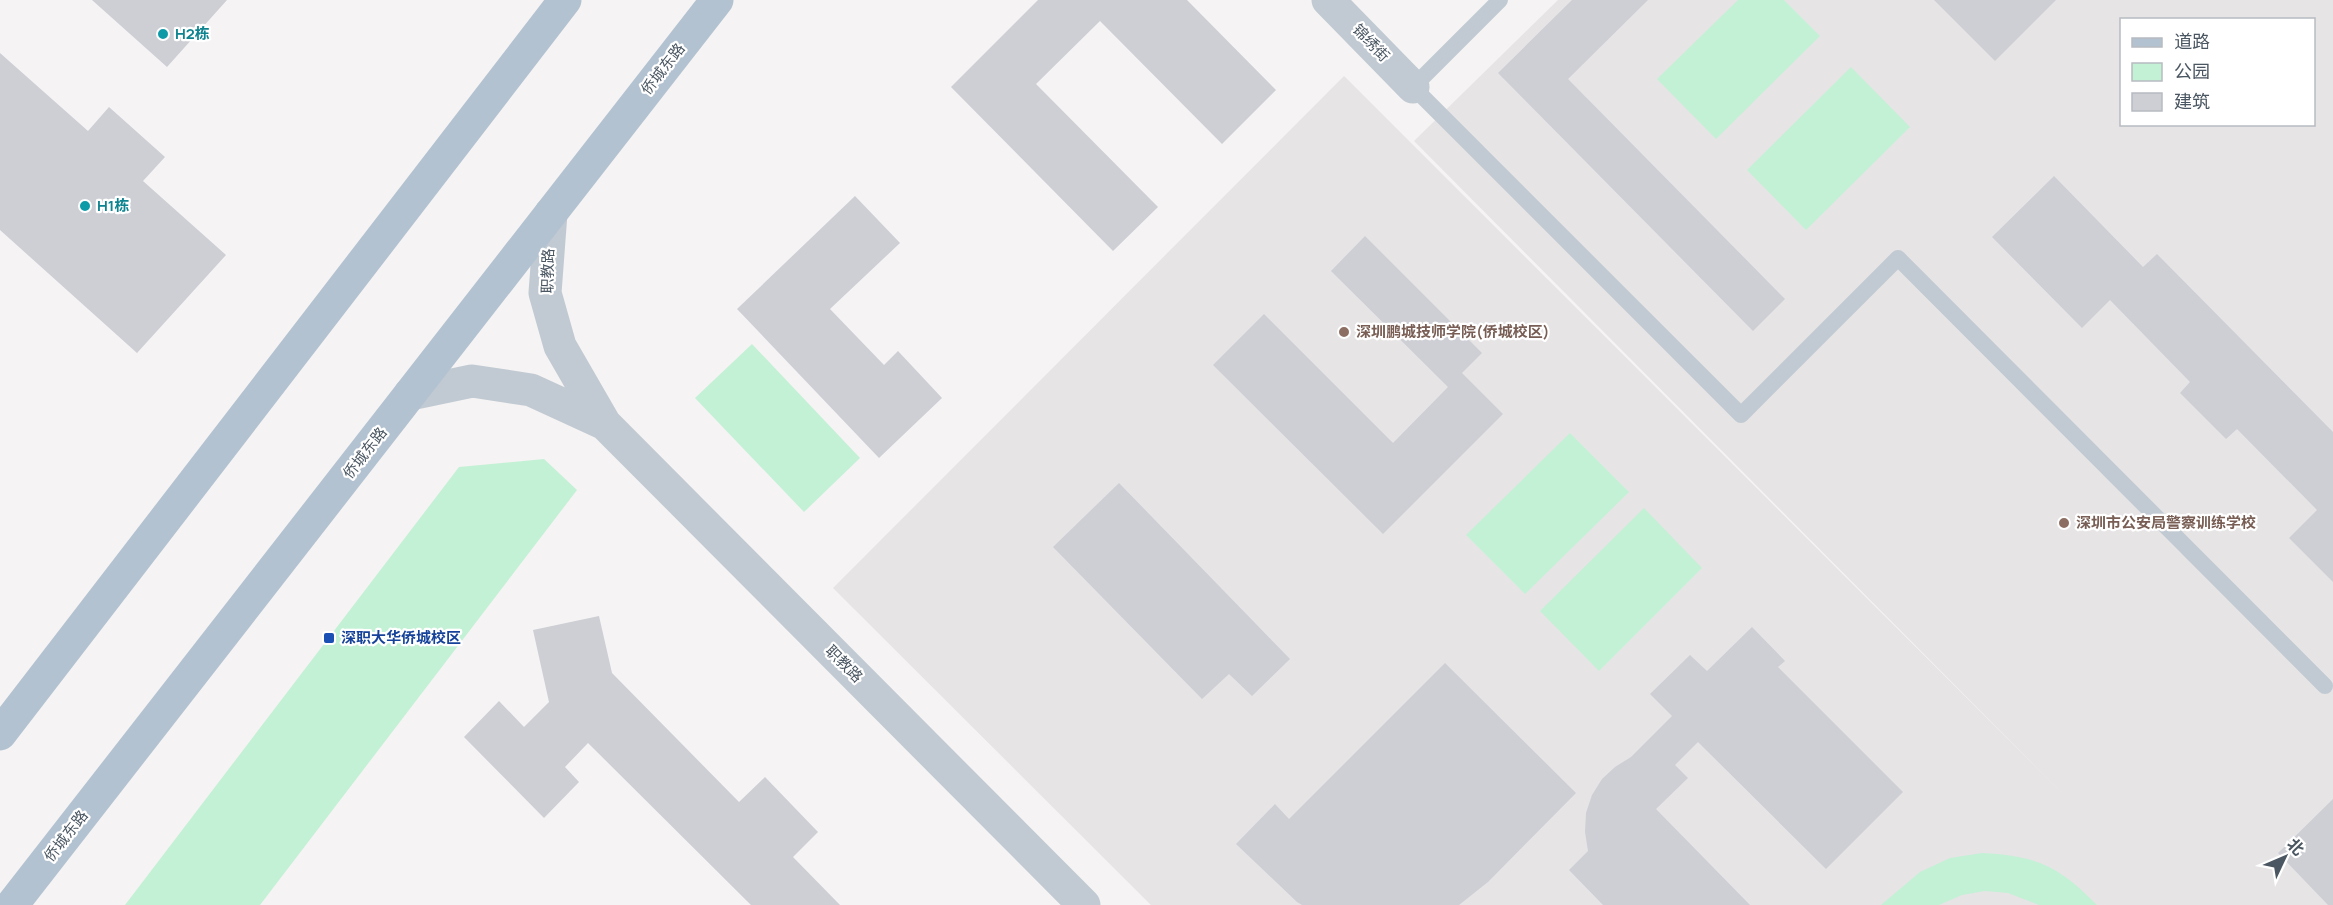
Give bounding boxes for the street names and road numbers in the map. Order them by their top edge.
street label: 锦绣街 [1348,19,1395,66]
street label: 侨城东路 [636,39,689,99]
street label: 职教路 [537,248,558,294]
street label: 侨城东路 [338,423,391,483]
street label: 职教路 [821,640,868,687]
street label: 侨城东路 [39,806,92,866]

